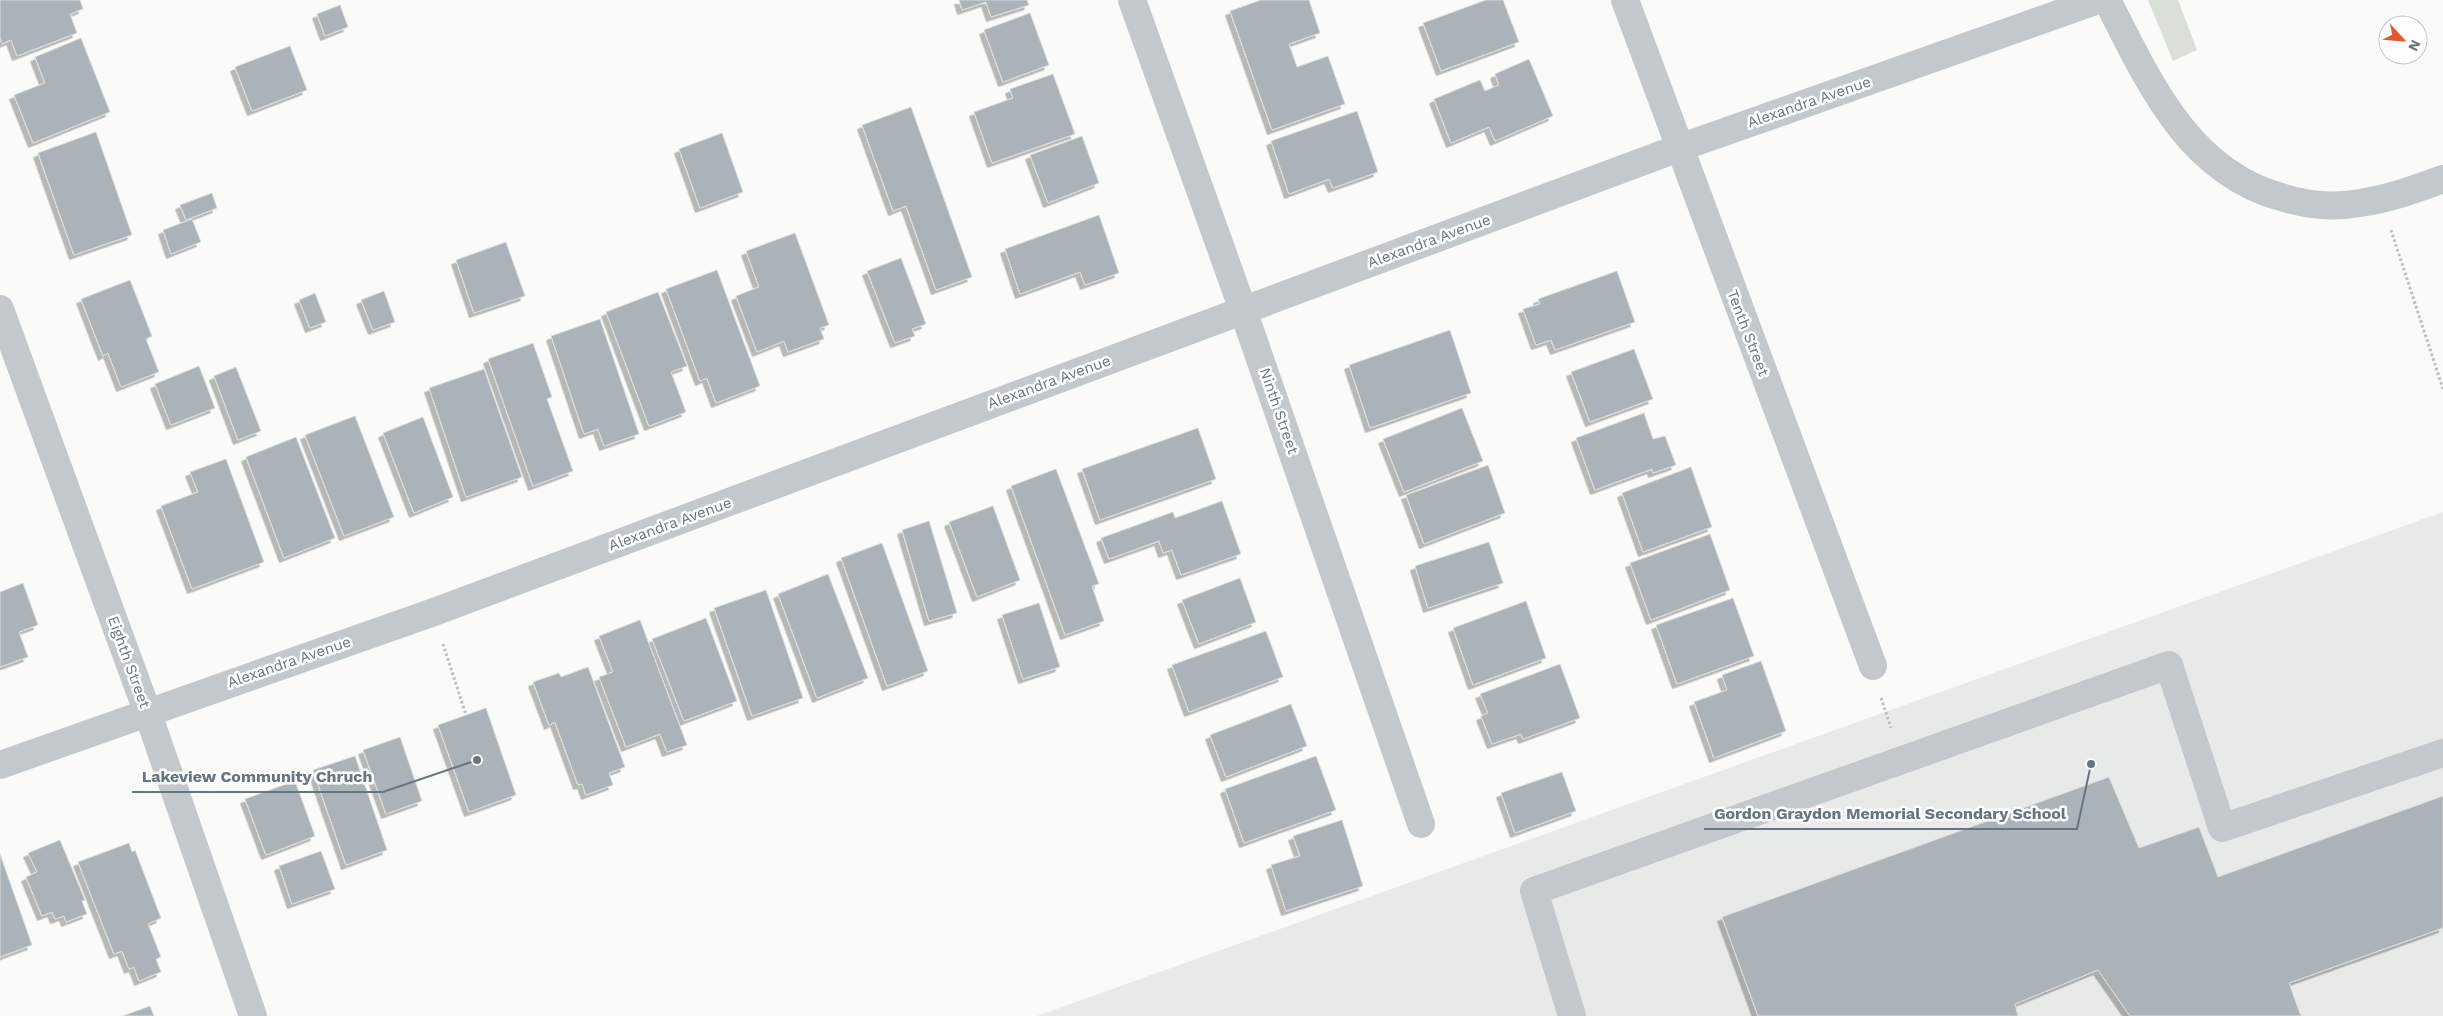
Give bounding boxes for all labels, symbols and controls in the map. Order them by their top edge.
north arrow [2378,15,2428,65]
text: N [2405,38,2424,54]
street label: Alexandra Avenue [1745,72,1873,132]
street label: Alexandra Avenue [1365,210,1493,272]
street label: Tenth Street [1723,287,1773,379]
street label: Alexandra Avenue [985,351,1113,413]
street label: Ninth Street [1256,366,1302,457]
street label: Alexandra Avenue [606,493,734,555]
street label: Eighth Street [104,614,154,711]
street label: Alexandra Avenue [225,632,353,692]
callout: Lakeview Community Chruch [132,761,383,792]
text: Lakeview Community Chruch [142,767,372,786]
callout: Gordon Graydon Memorial Secondary School [1704,798,2077,829]
text: Gordon Graydon Memorial Secondary School [1714,804,2067,823]

